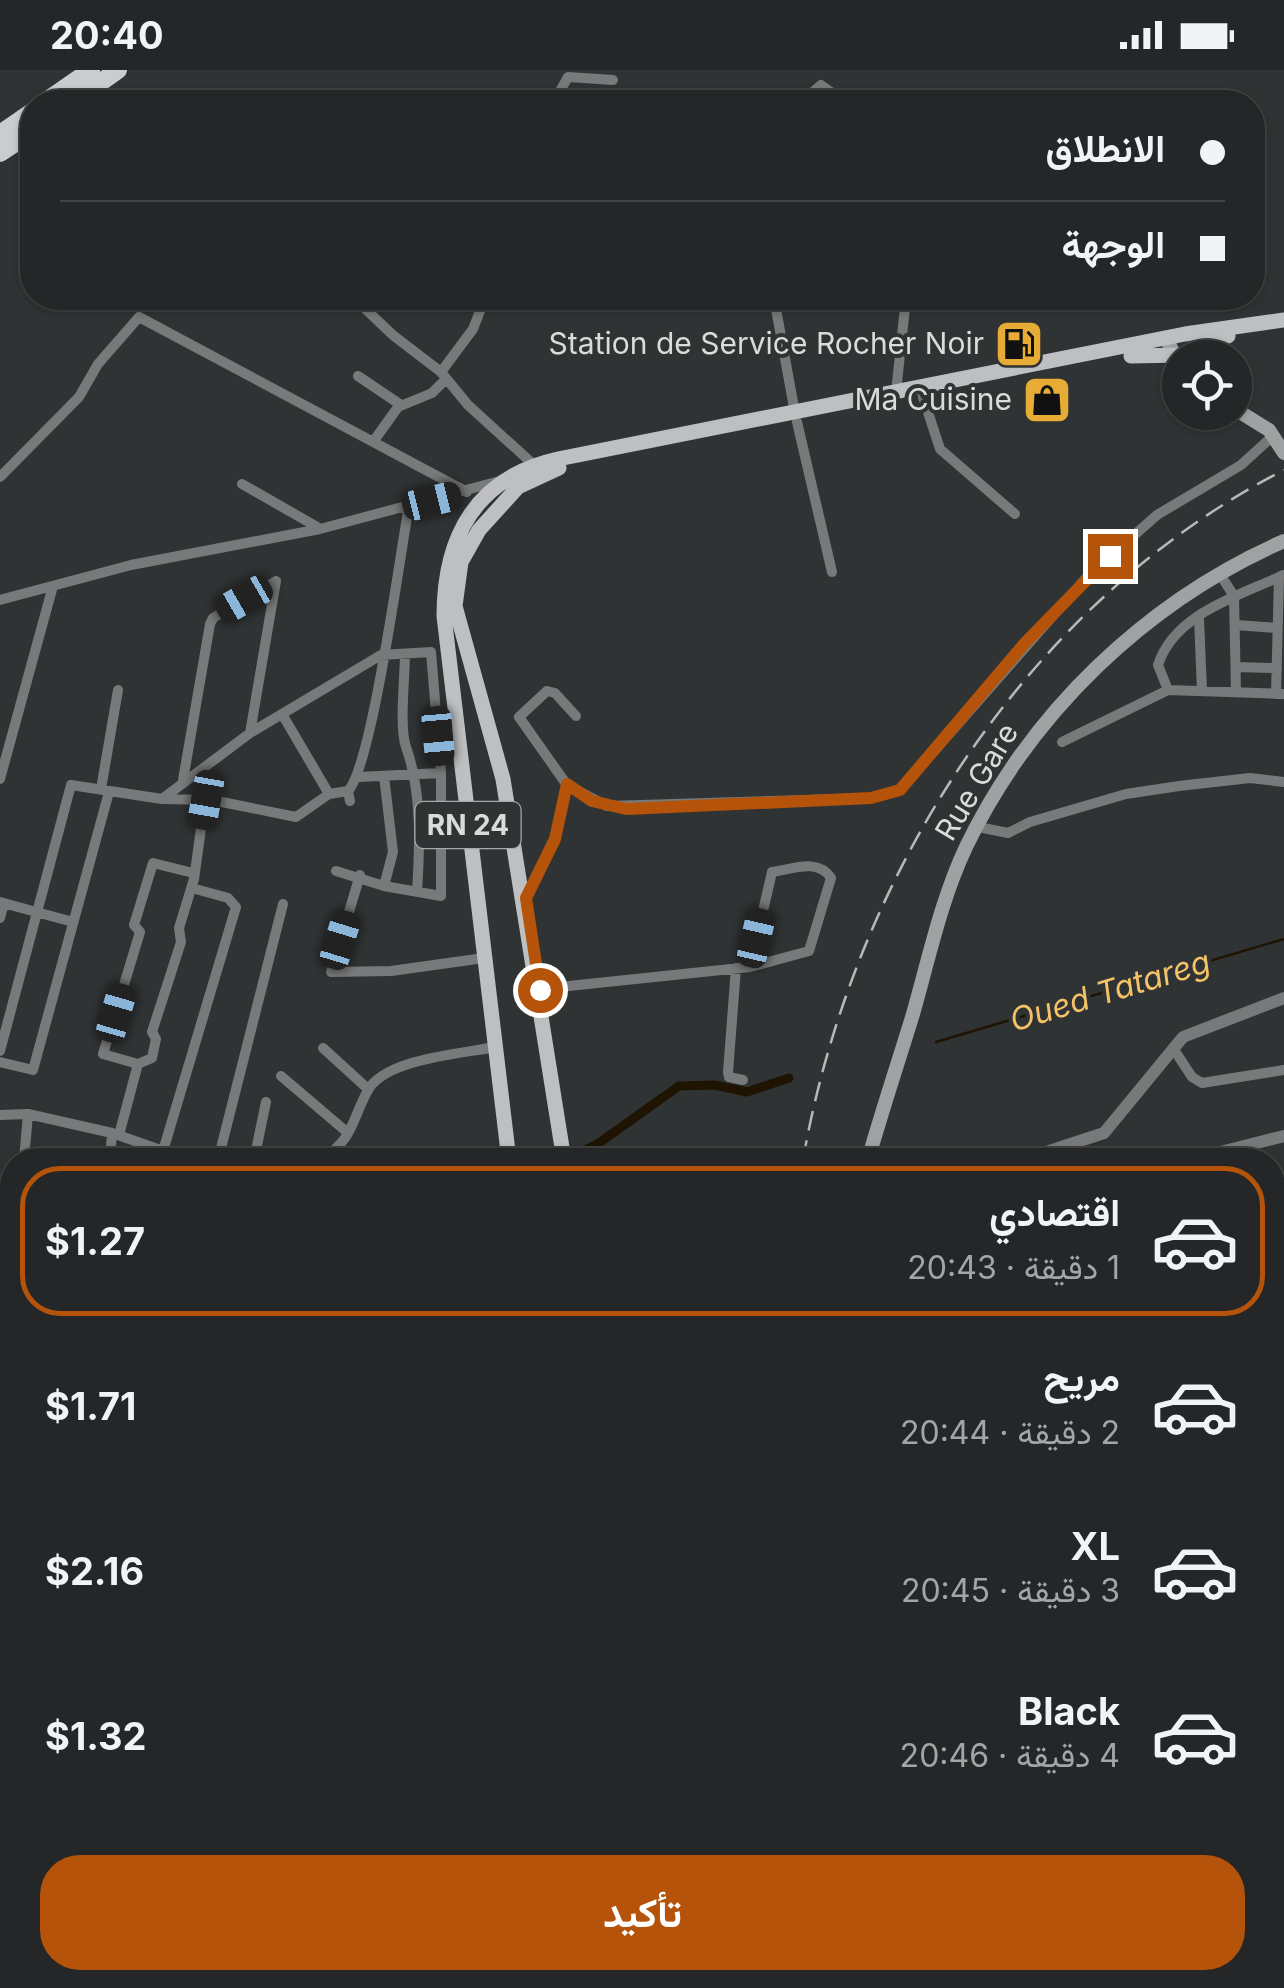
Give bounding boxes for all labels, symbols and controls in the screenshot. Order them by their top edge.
text: 20:40 [50,12,164,58]
text: الانطلاق [1046,125,1165,171]
text: الوجهة [1062,221,1165,267]
fuel station icon: Station de Service Rocher Noir [993,318,1045,370]
place label: Station de Service Rocher Noir [549,325,984,361]
map controls [1162,340,1252,430]
button: locate [1162,340,1252,430]
shop icon: Ma Cuisine [1021,374,1073,426]
place label: Ma Cuisine [854,381,1012,417]
car [399,479,465,523]
route end [1088,534,1133,579]
car [211,571,277,627]
car [420,705,456,767]
street label: Rue Gare [927,716,1025,847]
car [186,768,226,832]
road number: RN 24 [416,802,520,848]
car [735,905,777,971]
car [317,907,363,973]
water label: Oued Tatareg [1005,942,1215,1040]
route start [518,968,563,1013]
car [93,980,139,1046]
text: اقتصادي [989,1189,1120,1235]
icon: car [1150,1196,1240,1286]
text: $1.27 [45,1218,145,1264]
text: 1 دقيقة · 20:43 [907,1248,1120,1287]
text: مريح [1044,1354,1120,1400]
icon: car [1150,1361,1240,1451]
text: $1.71 [45,1383,136,1429]
text: 2 دقيقة · 20:44 [900,1413,1120,1452]
text: XL [1070,1523,1120,1569]
icon: car [1150,1526,1240,1616]
text: $2.16 [45,1548,144,1594]
text: 3 دقيقة · 20:45 [901,1571,1120,1610]
text: Black [1018,1688,1120,1734]
icon: car [1150,1691,1240,1781]
text: $1.32 [45,1713,147,1759]
text: 4 دقيقة · 20:46 [900,1736,1120,1775]
button: تأكيد [40,1855,1245,1970]

